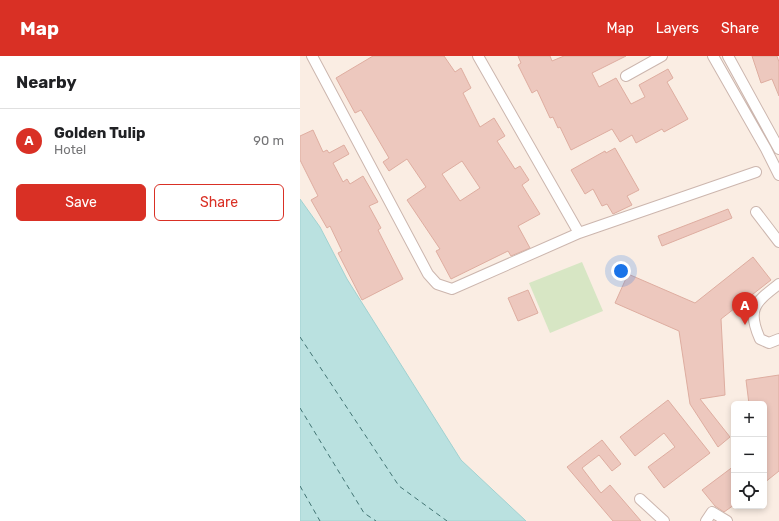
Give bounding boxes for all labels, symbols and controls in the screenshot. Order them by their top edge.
text: Map [20,17,59,40]
text: Map [607,20,634,37]
text: Layers [656,20,699,37]
text: Share [721,20,759,37]
text: Nearby [16,72,77,92]
text: Golden Tulip [54,124,146,142]
text: A [24,133,34,148]
text: 90 m [253,133,284,148]
text: Hotel [54,142,86,157]
button: Save [16,184,146,221]
button: Share [154,184,284,221]
your location [611,261,631,281]
pin: A [732,292,758,325]
map controls [731,401,767,509]
button: + [731,401,767,437]
button: − [731,437,767,473]
button: locate [731,473,767,509]

